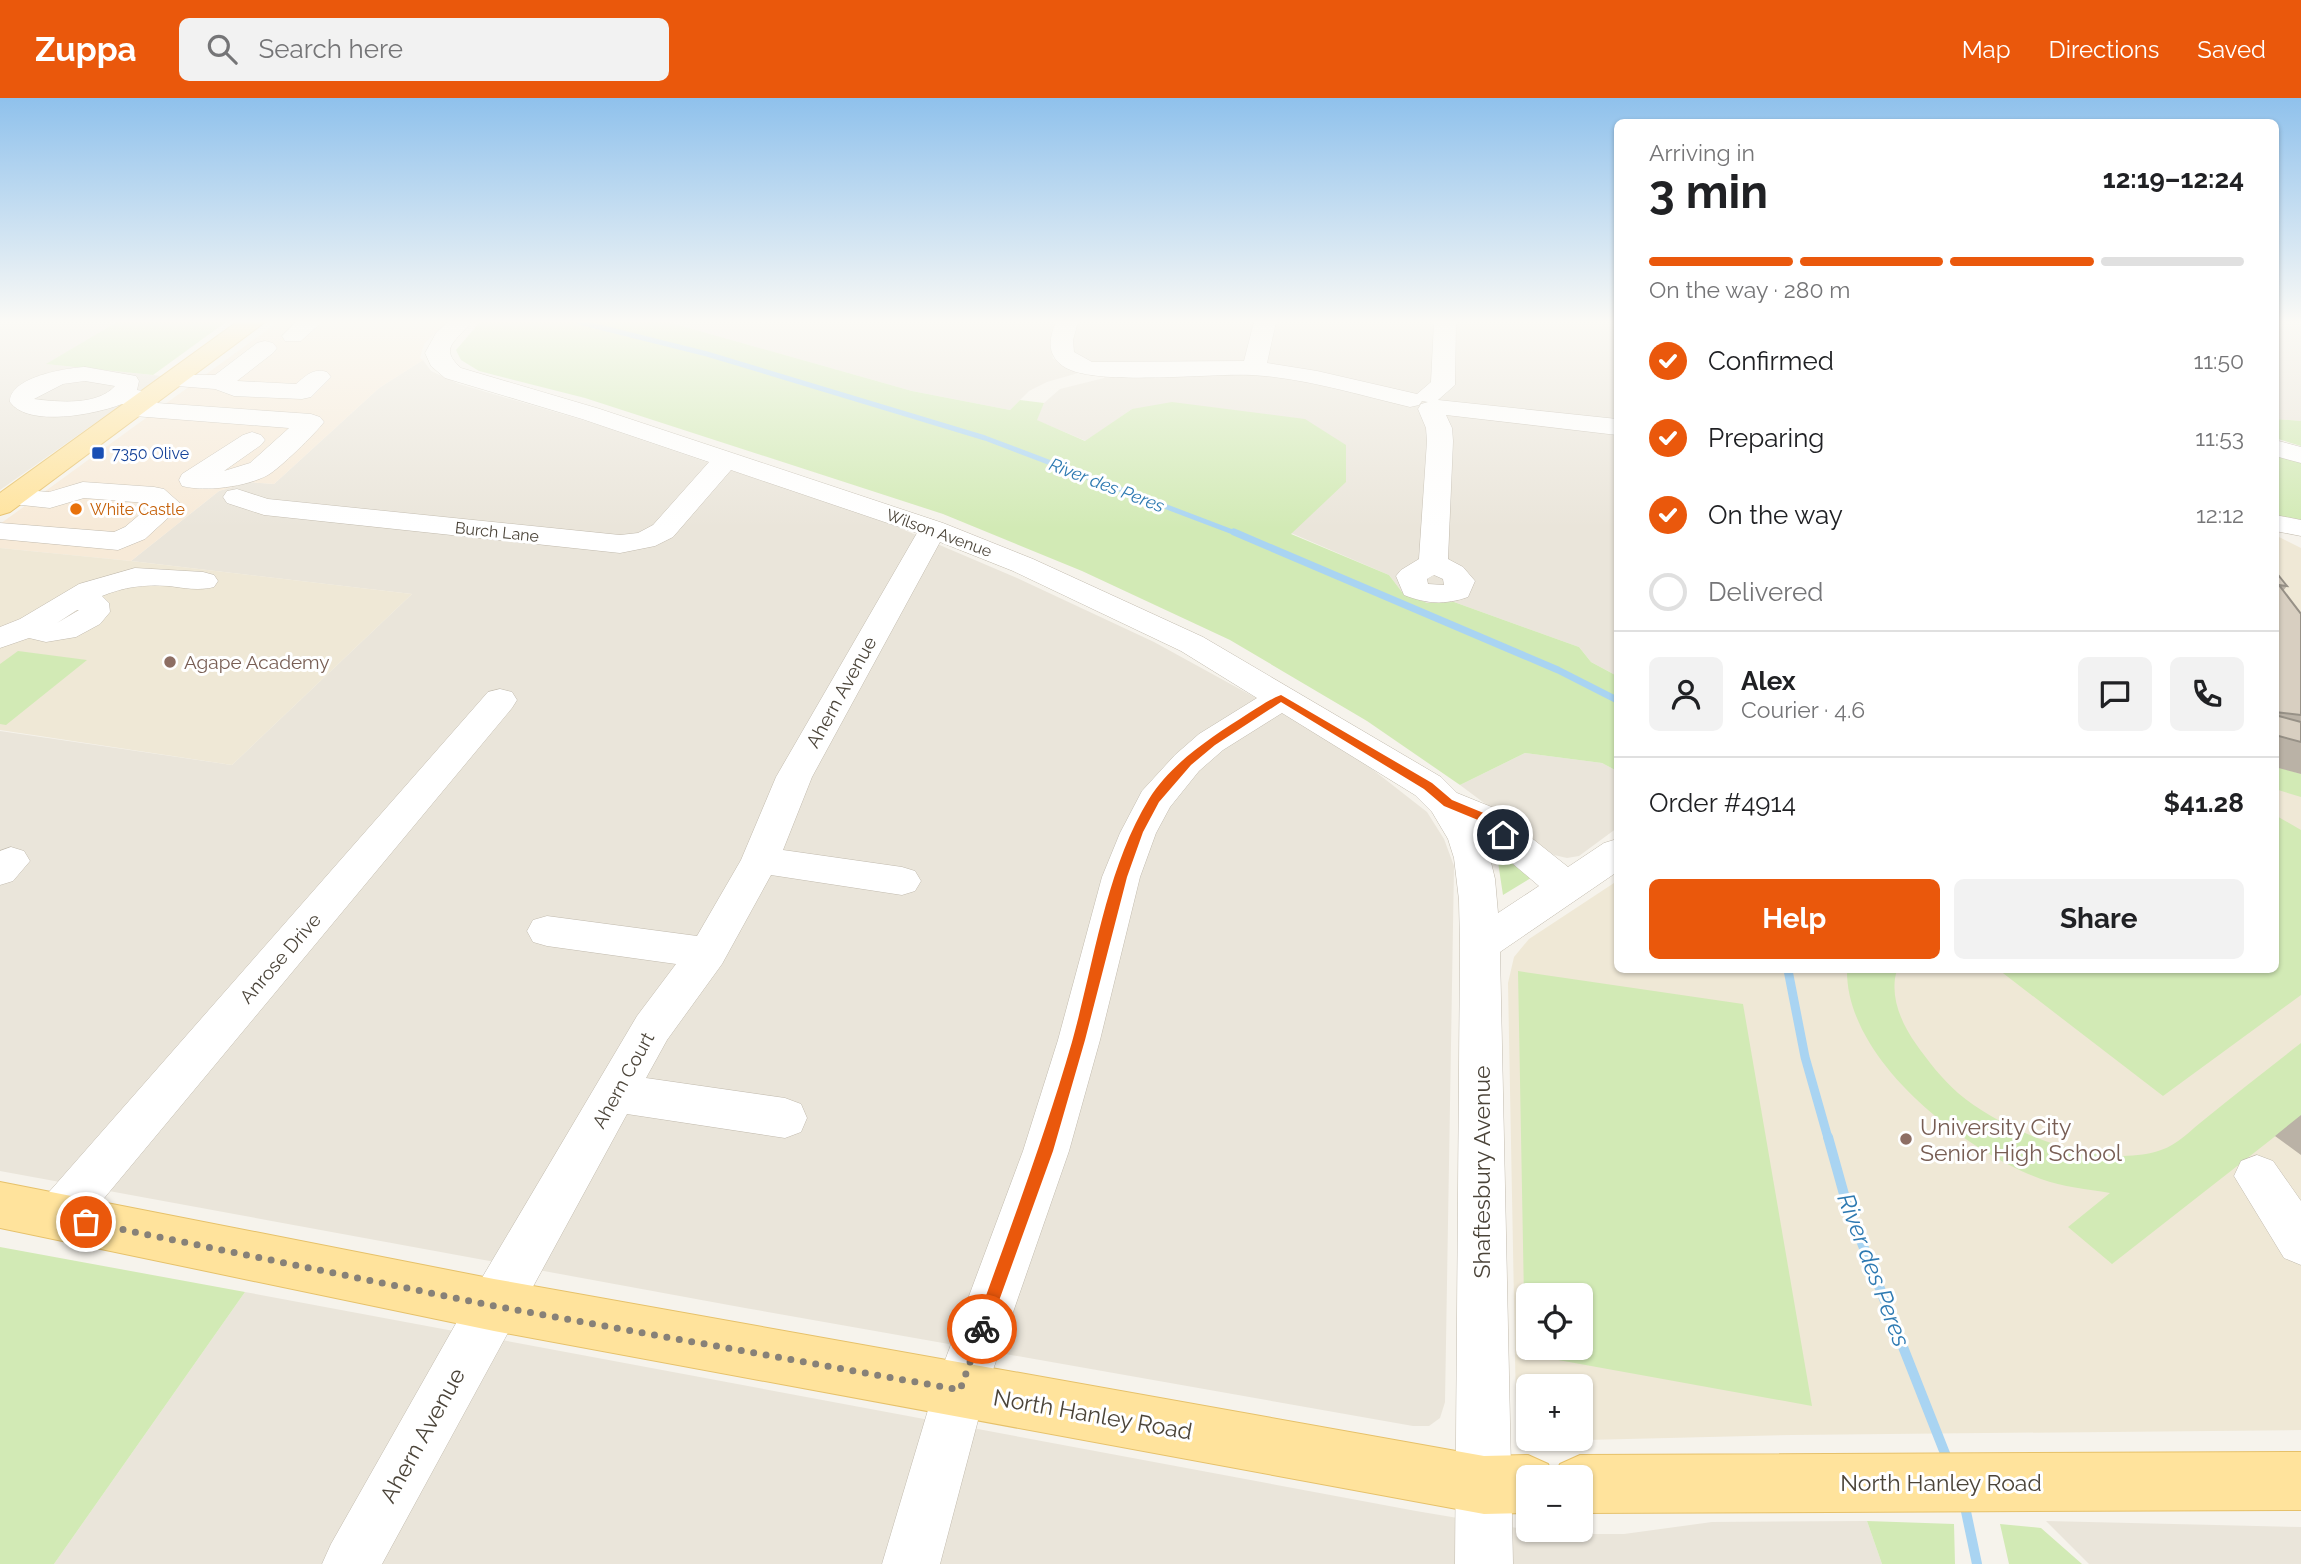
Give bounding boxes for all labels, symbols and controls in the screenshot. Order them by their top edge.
search box [179,18,669,81]
text: Zuppa [35,30,137,69]
icon: search [203,30,241,68]
text: Search here [259,34,403,64]
text: Map [1962,35,2011,64]
text: Directions [2049,35,2159,64]
text: Saved [2197,35,2266,64]
text: Arriving in [1649,139,1755,166]
text: 12:19–12:24 [2103,164,2244,194]
text: 3 min [1649,165,1768,219]
text: On the way · 280 m [1649,276,1851,303]
icon: check [1649,342,1687,380]
text: Confirmed [1708,346,1834,376]
text: 11:50 [2193,347,2244,374]
icon: check [1649,419,1687,457]
text: Preparing [1708,423,1824,453]
text: 11:53 [2195,424,2244,451]
place label: 7350 Olive [112,444,189,463]
marker: 7350 Olive [90,445,106,461]
water label: River des Peres [1047,453,1168,517]
icon: check [1649,496,1687,534]
place label: White Castle [90,500,185,519]
text: On the way [1708,500,1843,530]
marker: White Castle [68,501,84,517]
text: 12:12 [2196,501,2244,528]
street label: Wilson Avenue [884,505,994,561]
street label: Burch Lane [454,518,540,546]
text: Delivered [1708,577,1823,607]
street label: Ahern Avenue [801,633,881,751]
place label: Agape Academy [184,651,330,673]
marker: Agape Academy [162,654,178,670]
button: person [1649,657,1723,731]
button: chat [2078,657,2152,731]
button: phone [2170,657,2244,731]
text: Alex [1741,666,1796,696]
text: Courier · 4.6 [1741,696,1865,723]
text: Order #4914 [1649,788,1796,818]
text: $41.28 [2164,788,2244,818]
pin [1473,805,1533,865]
icon: home [1484,816,1522,854]
button: Help [1649,879,1940,959]
button: Share [1954,879,2244,959]
street label: Anrose Drive [235,908,325,1008]
street label: Ahern Court [588,1028,659,1132]
street label: Shaftesbury Avenue [1468,1065,1495,1279]
place label: University City Senior High School [1920,1113,2123,1166]
marker: University City Senior High School [1898,1131,1914,1147]
water label: River des Peres [1831,1189,1917,1351]
pin [56,1192,116,1252]
icon: bag [67,1203,105,1241]
map controls [1516,1283,1593,1542]
button: locate [1516,1283,1593,1360]
courier [947,1294,1017,1364]
icon: bike [963,1310,1001,1348]
street label: Ahern Avenue [374,1363,470,1507]
button: + [1516,1374,1593,1451]
street label: North Hanley Road [991,1383,1195,1445]
button: − [1516,1465,1593,1542]
street label: North Hanley Road [1840,1469,2042,1496]

